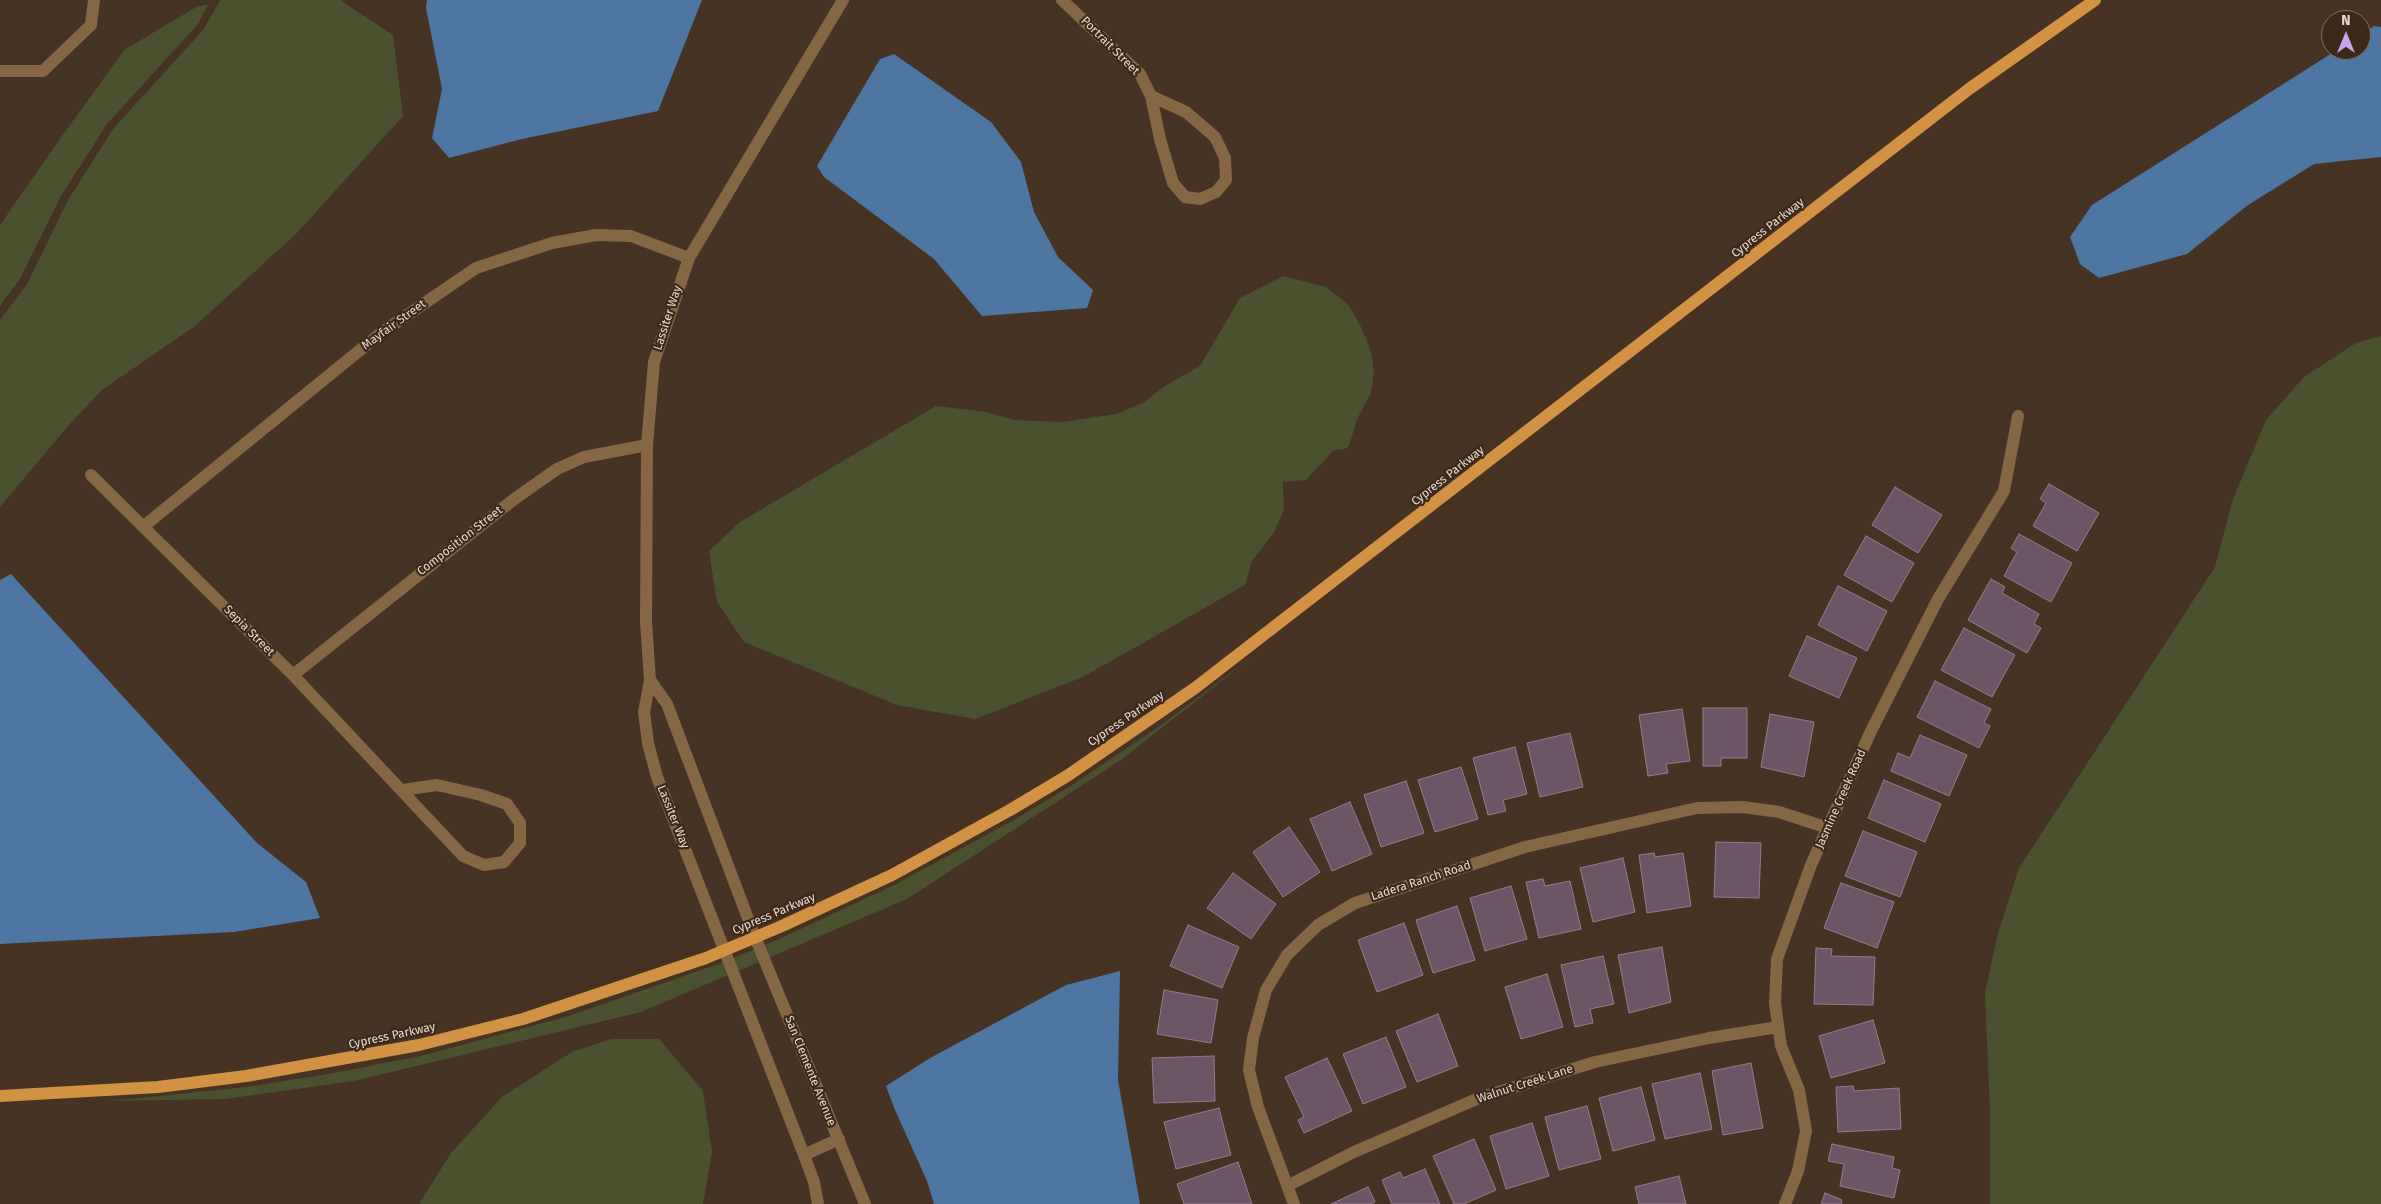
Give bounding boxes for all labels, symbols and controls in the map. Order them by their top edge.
north arrow [2321,10,2371,60]
text: N [2341,12,2351,29]
street label: Portrait Street [1078,14,1142,78]
street label: Cypress Parkway [1729,195,1807,261]
street label: Lassiter Way [651,284,685,352]
street label: Mayfair Street [359,297,429,353]
street label: Cypress Parkway [1409,443,1487,509]
street label: Composition Street [414,503,506,579]
street label: Sepia Street [221,603,277,659]
street label: Cypress Parkway [1085,688,1167,750]
street label: Jasmine Creek Road [1813,747,1869,851]
street label: Lassiter Way [654,783,692,851]
street label: Ladera Ranch Road [1369,858,1473,904]
street label: Cypress Parkway [730,890,818,938]
street label: San Clemente Avenue [781,1014,839,1128]
street label: Cypress Parkway [347,1020,437,1052]
street label: Walnut Creek Lane [1475,1062,1575,1106]

